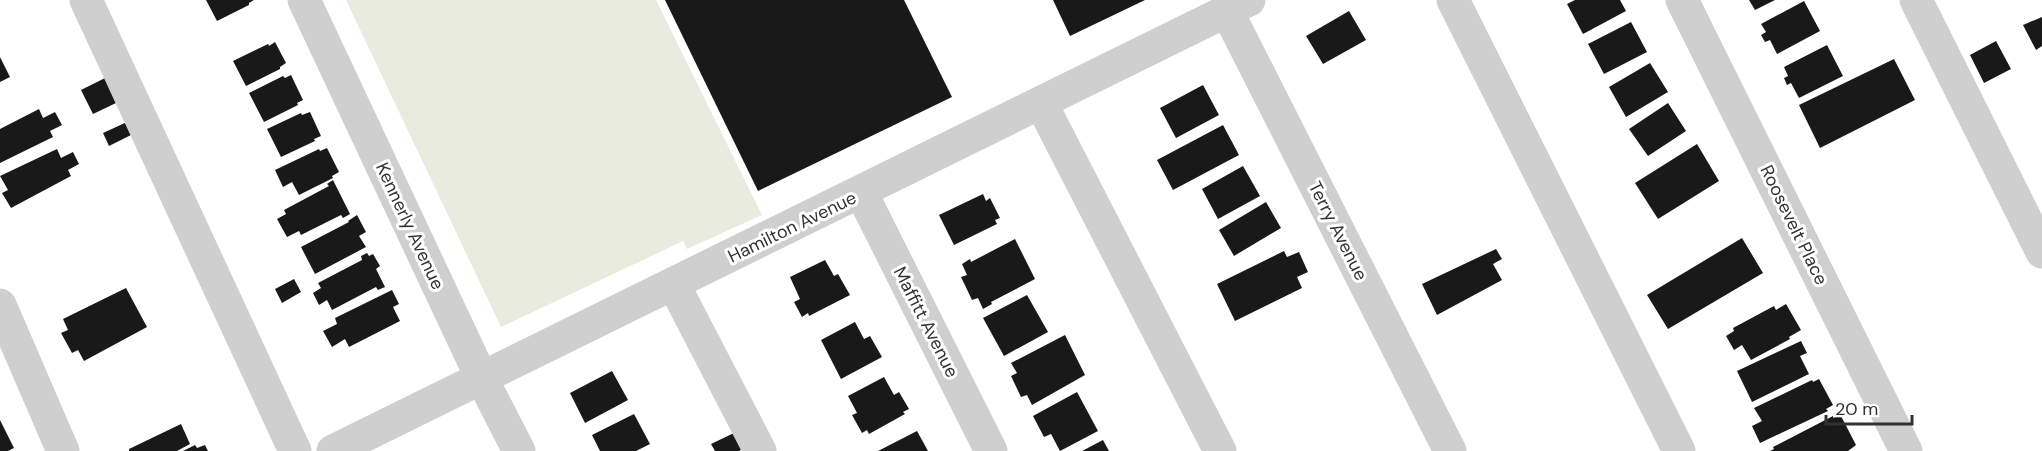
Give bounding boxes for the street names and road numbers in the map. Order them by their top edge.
street label: Kennerly Avenue [370,159,450,293]
street label: Roosevelt Place [1755,161,1833,289]
street label: Terry Avenue [1303,177,1373,285]
street label: Hamilton Avenue [724,185,860,269]
street label: Maffitt Avenue [888,263,964,381]

